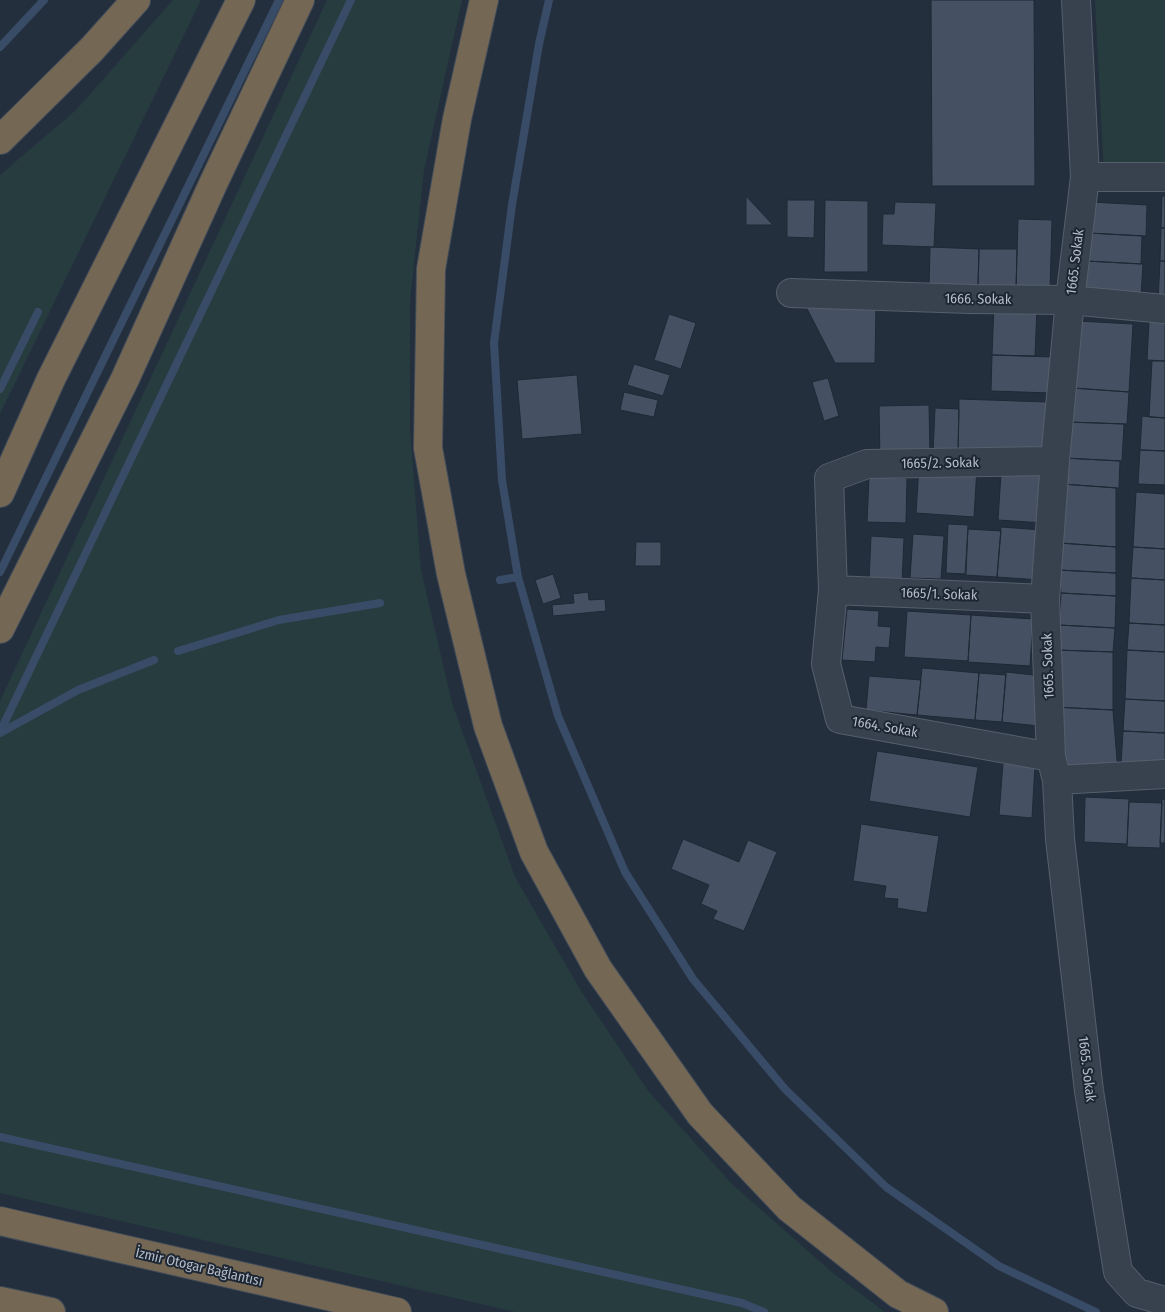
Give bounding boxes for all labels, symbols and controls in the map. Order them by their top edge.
street label: 1665. Sokak [1063,228,1088,296]
street label: 1666. Sokak [945,290,1012,308]
street label: 1665/2. Sokak [901,454,980,472]
street label: 1665/1. Sokak [900,584,978,604]
street label: 1665. Sokak [1038,632,1058,699]
street label: 1664. Sokak [851,713,920,741]
street label: 1665. Sokak [1075,1035,1100,1103]
street label: İzmir Otogar Bağlantısı [134,1244,264,1290]

